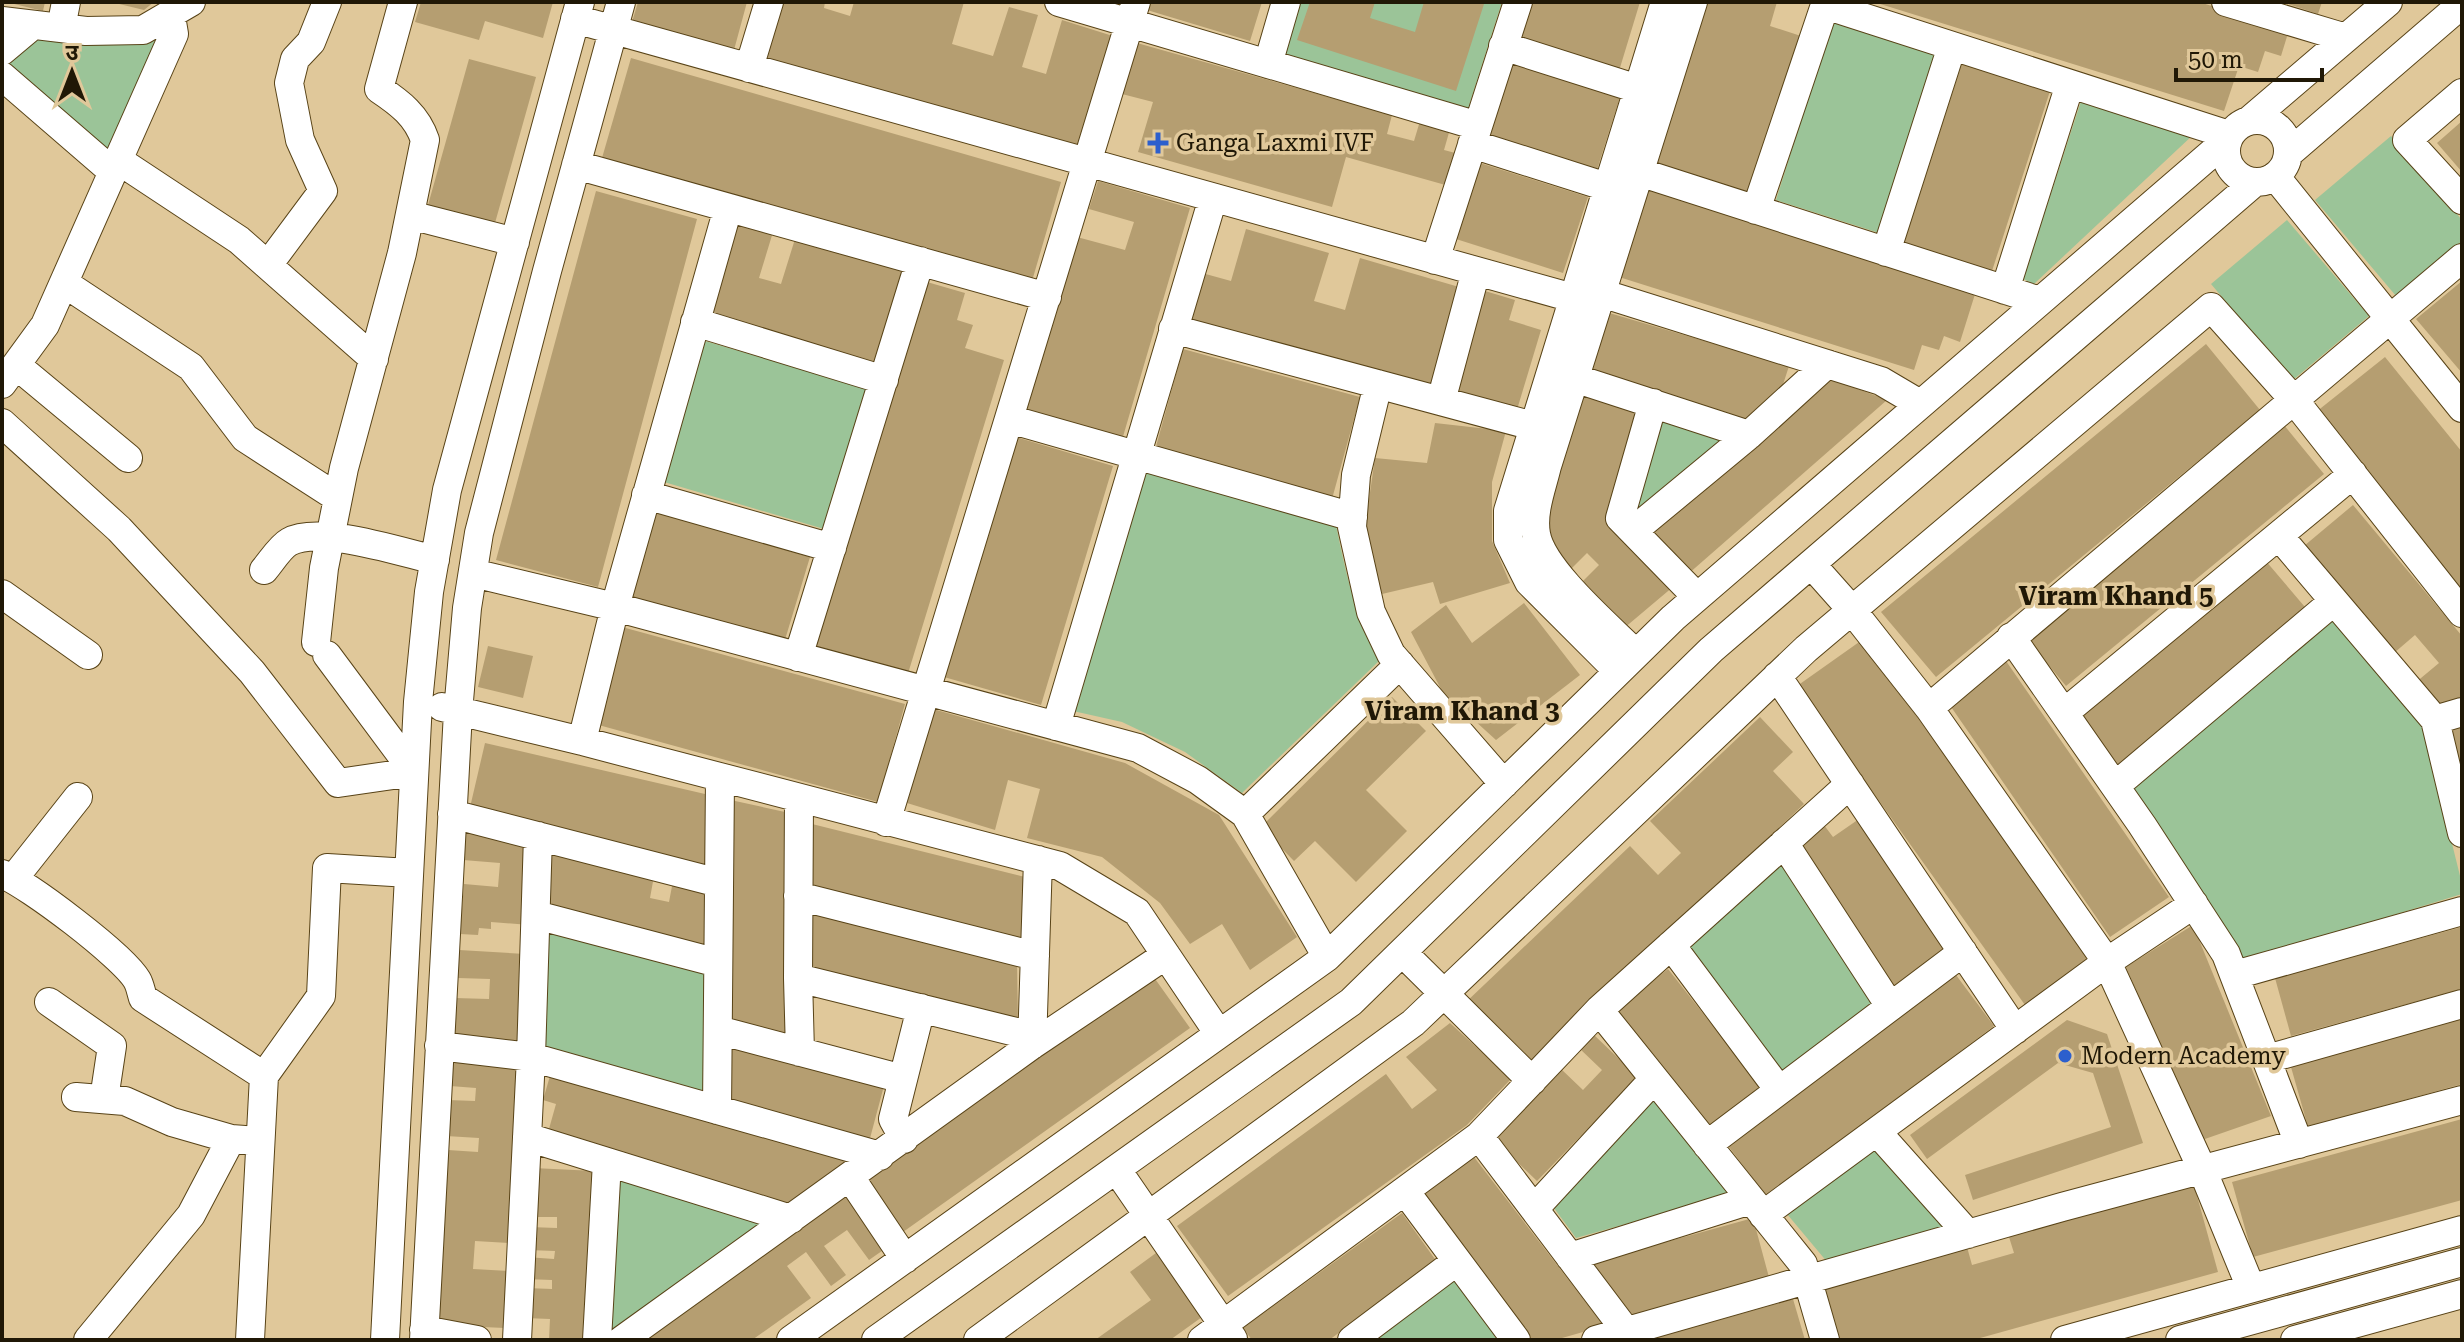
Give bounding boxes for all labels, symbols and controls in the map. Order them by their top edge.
north arrow [32,32,112,112]
scale bar [2176,32,2322,82]
text: उ [66,40,80,65]
text: 50 m [2188,46,2243,74]
place label: Ganga Laxmi IVF [1176,129,1374,157]
marker: Ganga Laxmi IVF [1147,132,1169,154]
district label: Viram Khand 5 [2019,581,2213,611]
district label: Viram Khand 3 [1365,696,1559,726]
place label: Modern Academy [2081,1042,2287,1070]
marker: Modern Academy [2056,1047,2074,1065]

